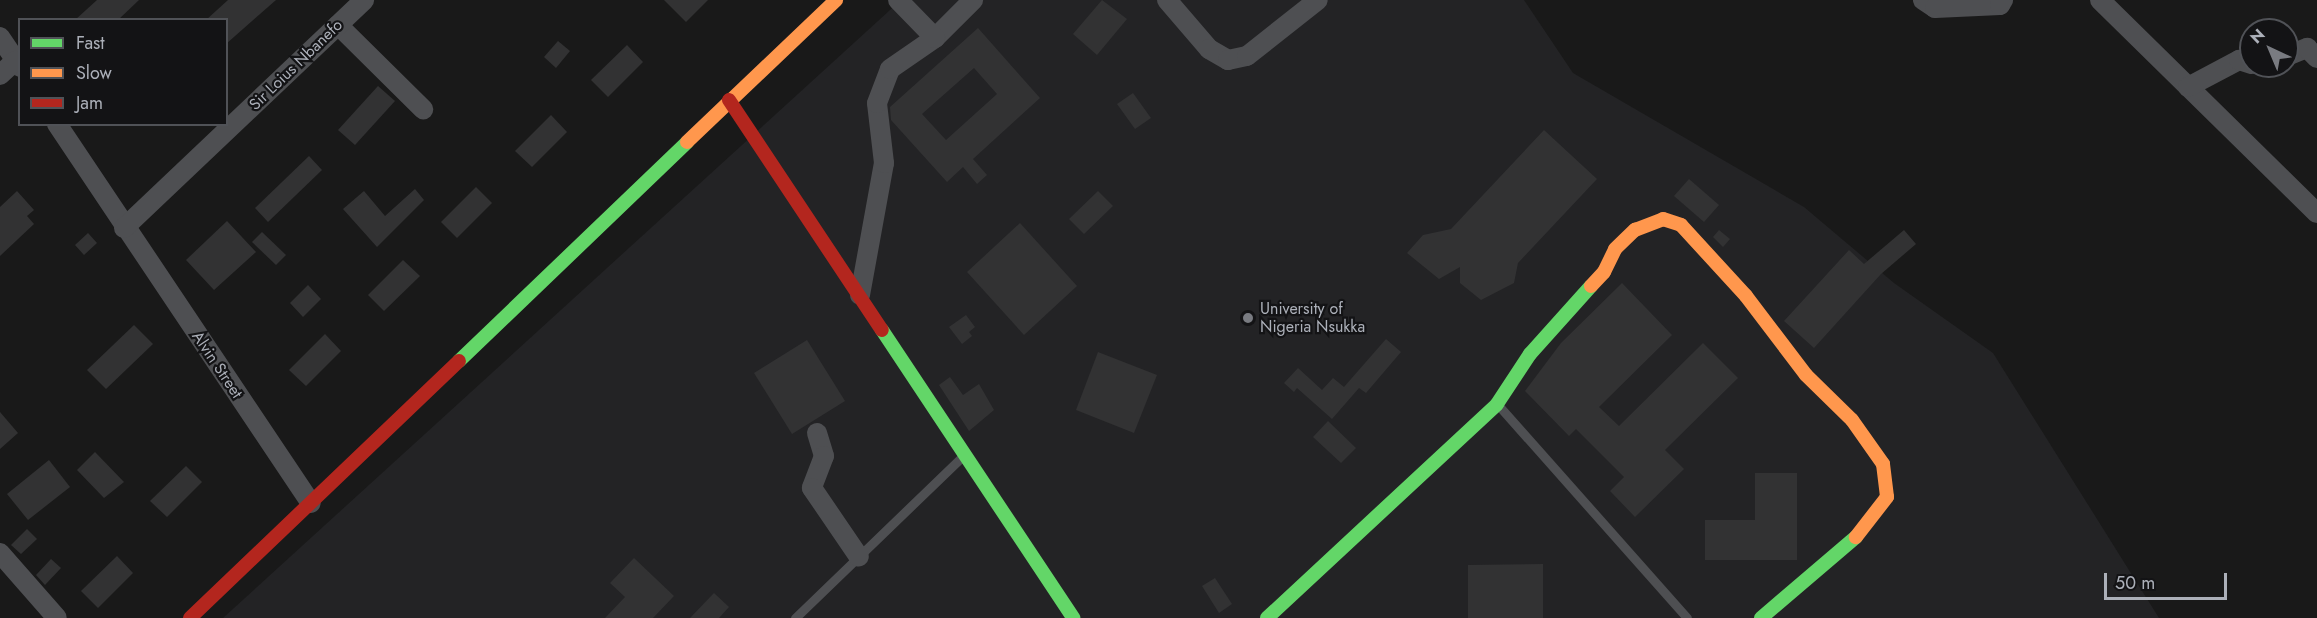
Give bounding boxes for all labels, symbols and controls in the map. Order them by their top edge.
street label: Sir Loius Nbanefo [245,16,347,114]
legend [18,18,228,126]
north arrow [2239,18,2299,78]
text: N [2245,23,2270,49]
text: Fast [76,30,105,56]
text: Slow [76,60,112,86]
text: Jam [76,90,103,116]
place label: University of Nigeria Nsukka [1260,299,1365,337]
marker: University of Nigeria Nsukka [1241,311,1255,325]
street label: Alvin Street [188,328,246,402]
scale bar [2107,561,2230,599]
text: 50 m [2115,570,2155,596]

